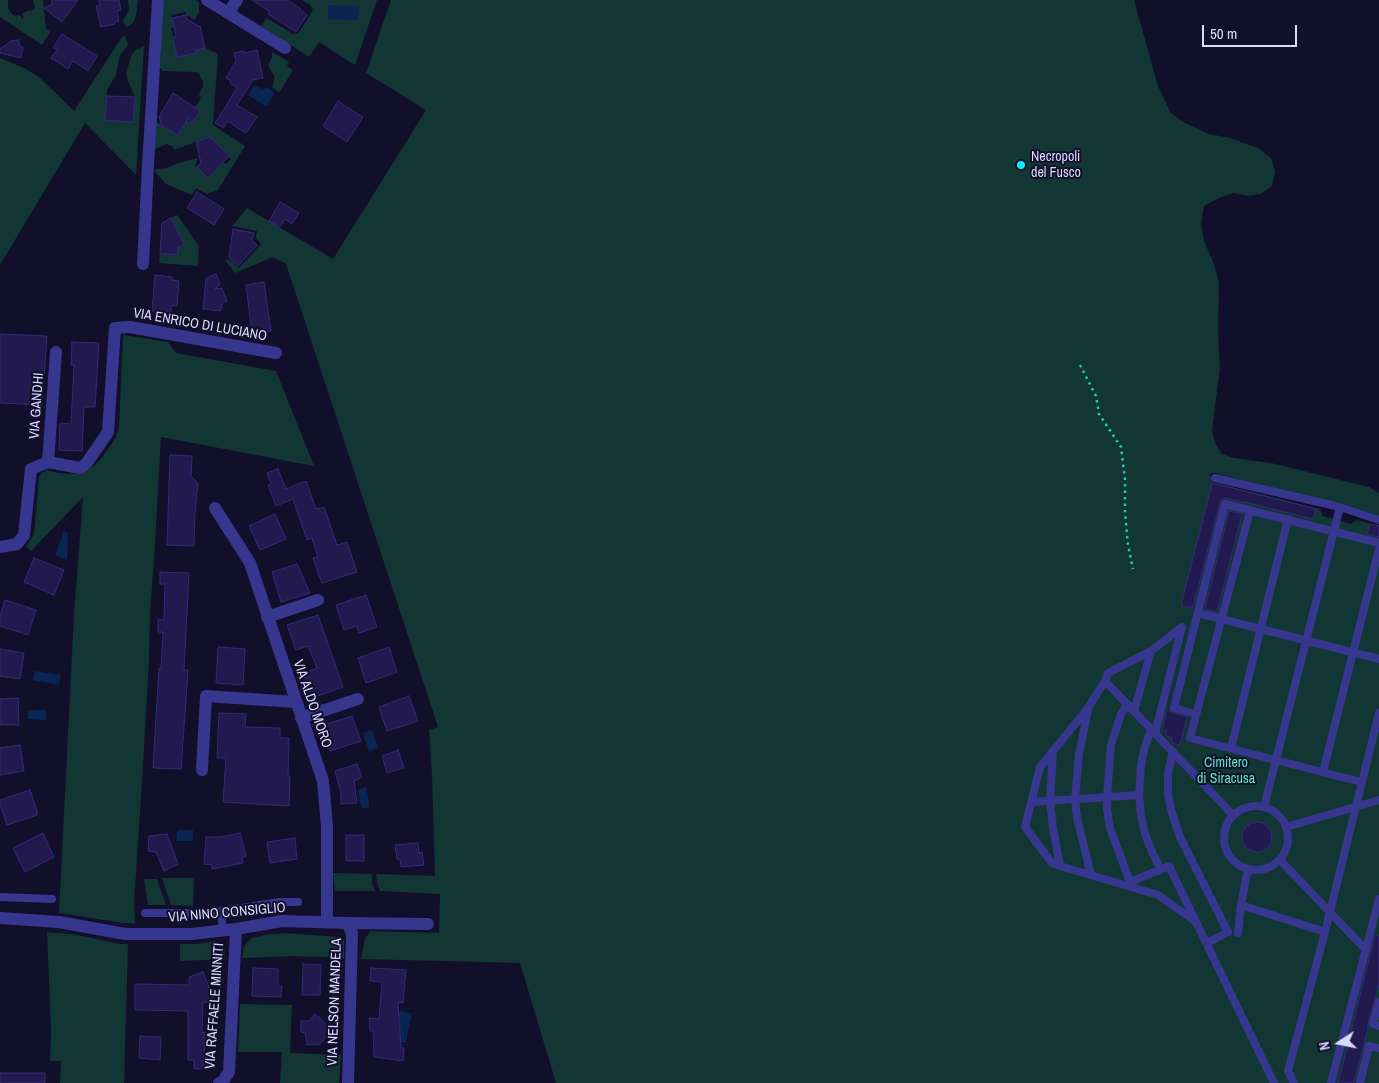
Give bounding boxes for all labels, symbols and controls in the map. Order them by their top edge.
scale bar [1204,15,1299,47]
text: 50 m [1210,23,1237,44]
place label: Necropoli del Fusco [1031,149,1081,182]
marker: Necropoli del Fusco [1015,159,1027,171]
street label: VIA ENRICO DI LUCIANO [132,305,268,345]
street label: VIA GANDHI [26,372,48,440]
street label: VIA ALDO MORO [289,658,335,750]
park label: Cimitero di Siracusa [1197,755,1255,788]
street label: VIA NINO CONSIGLIO [168,900,286,926]
street label: VIA NELSON MANDELA [324,938,346,1066]
street label: VIA RAFFAELE MINNITI [202,942,228,1070]
north arrow [1314,1018,1364,1068]
text: N [1315,1040,1334,1052]

